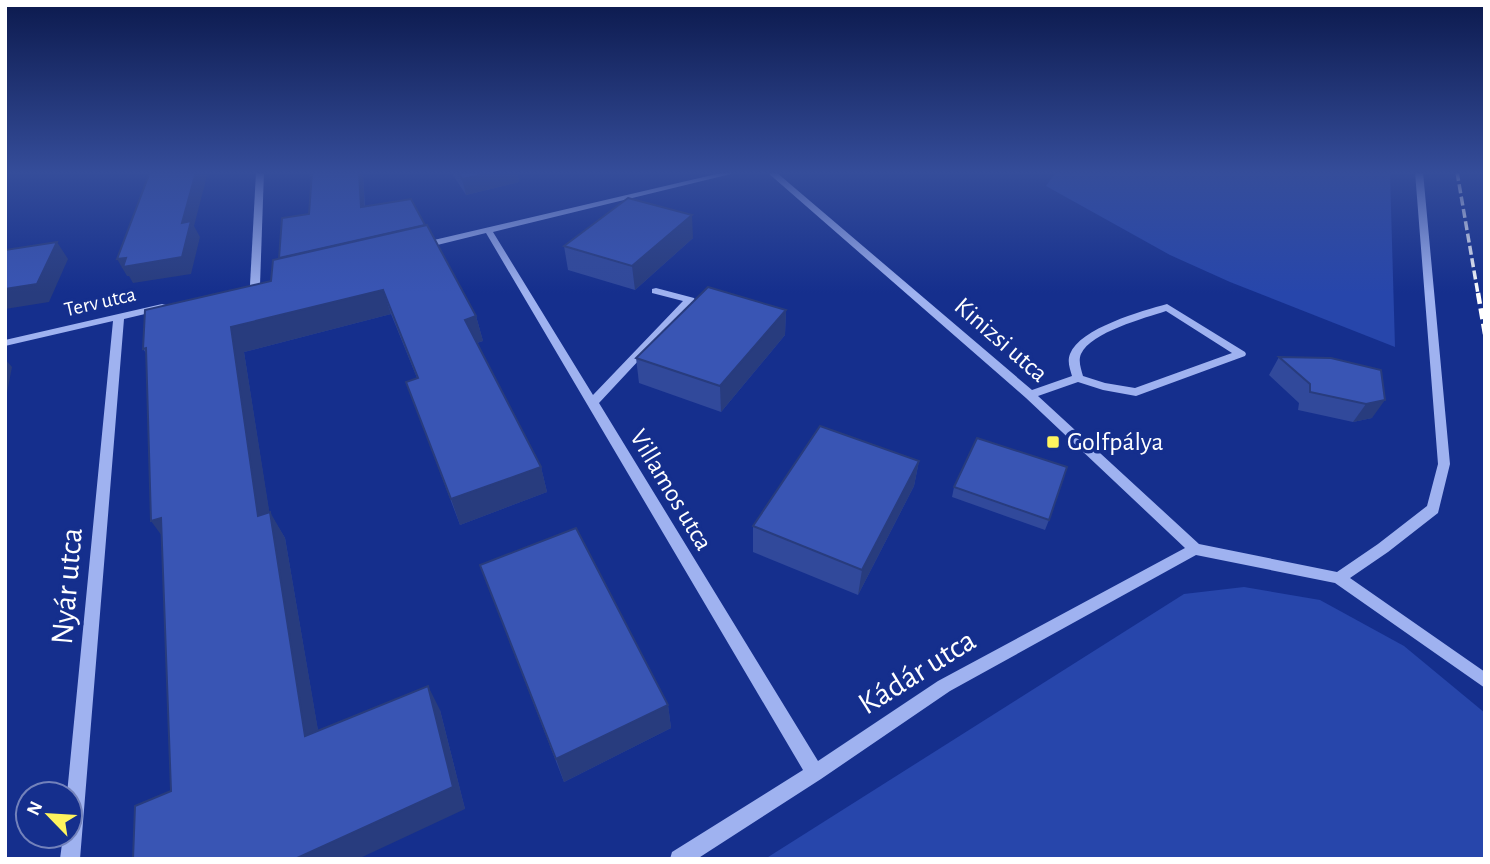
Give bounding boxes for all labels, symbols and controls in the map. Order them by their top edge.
street label: Terv utca [62,284,138,320]
street label: Kinizsi utca [949,293,1053,387]
street label: Villamos utca [625,425,717,555]
place label: Golfpálya [1067,429,1164,455]
marker: Golfpálya [1045,434,1061,450]
street label: Nyár utca [46,526,88,646]
street label: Kádár utca [853,624,981,720]
north arrow [14,780,84,850]
text: N [24,798,46,818]

